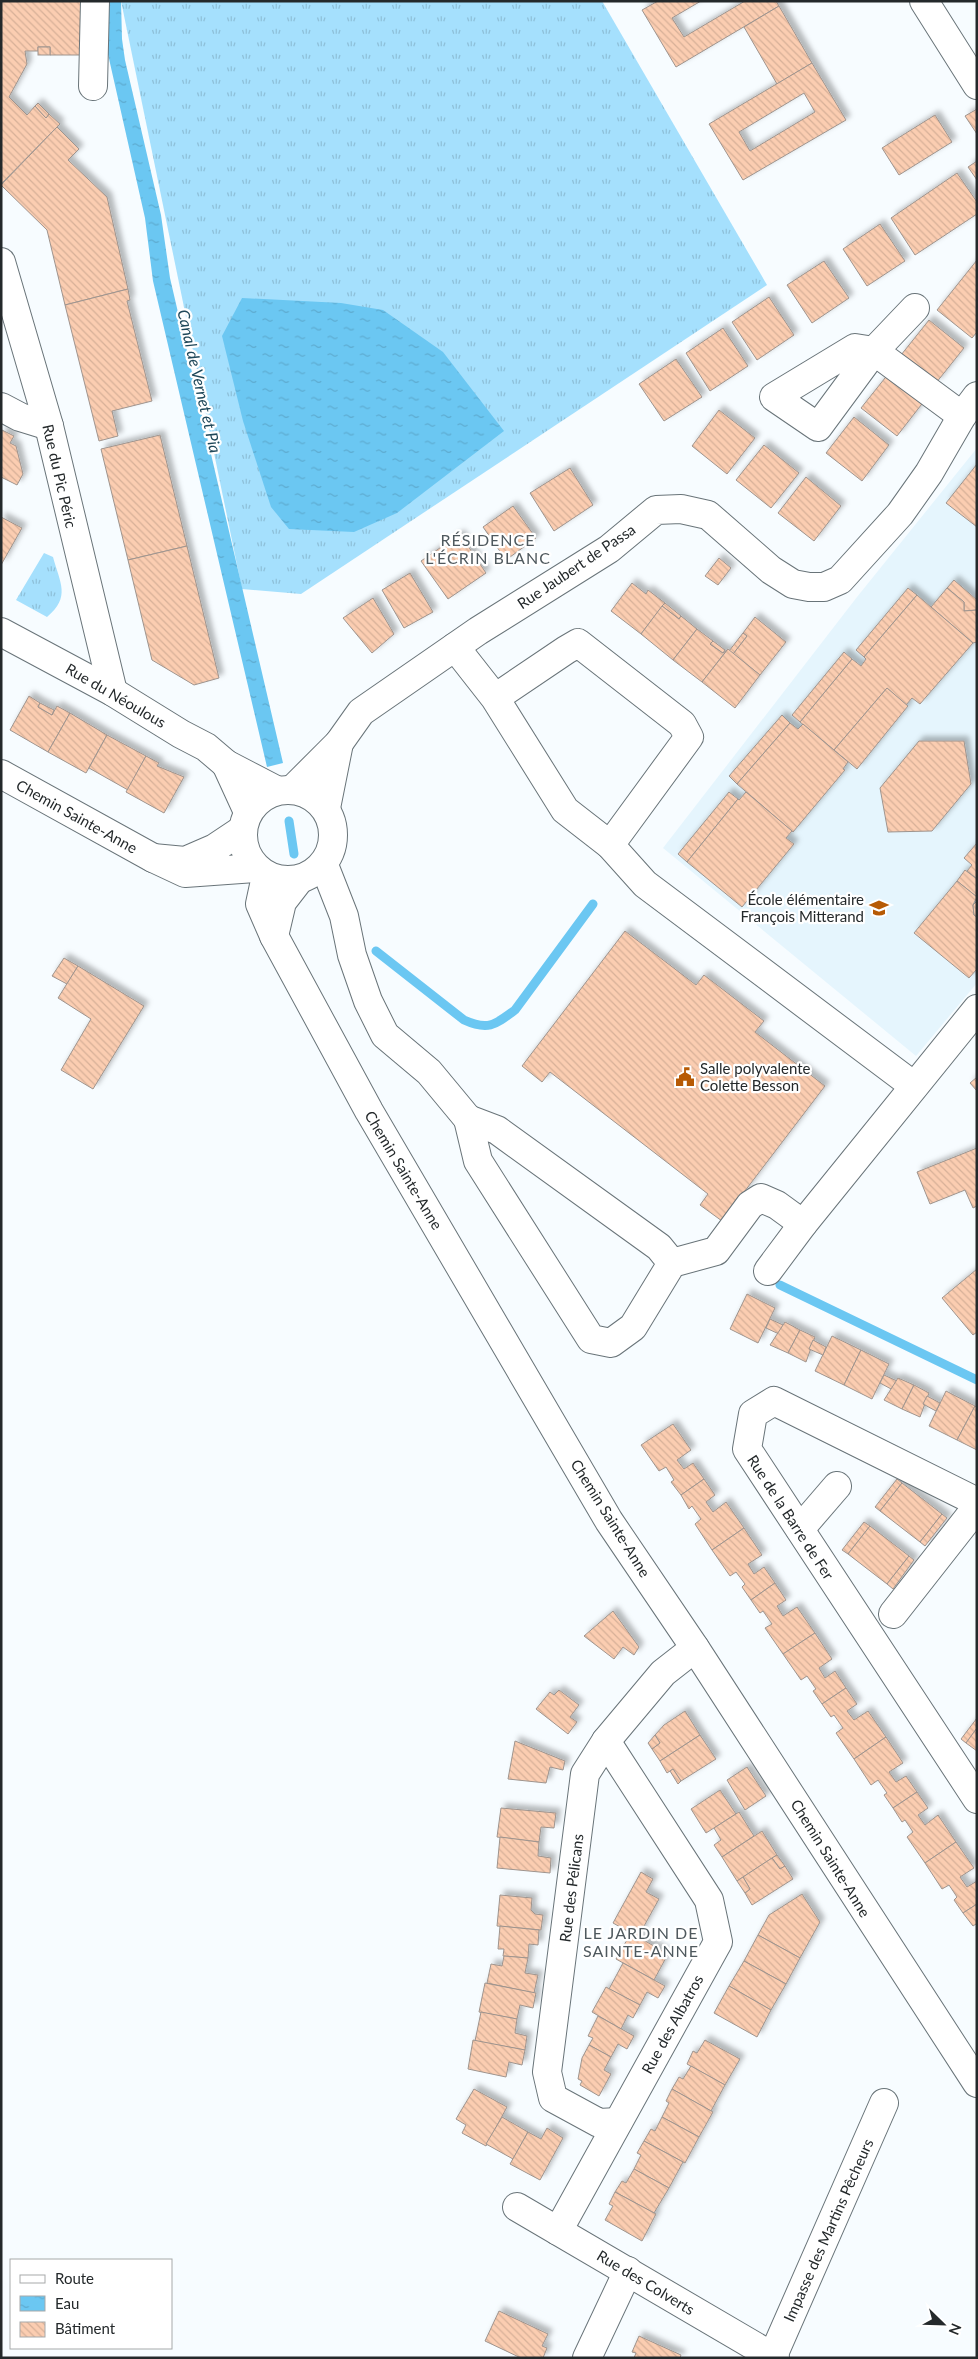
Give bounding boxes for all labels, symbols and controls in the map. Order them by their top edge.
water label: Canal de Vernet et Pia [174,307,226,455]
street label: Rue du Pic Péric [39,422,81,530]
street label: Rue Jaubert de Passa [514,520,638,612]
district label: RÉSIDENCE L'ÉCRIN BLANC [425,530,551,567]
street label: Rue du Néoulous [63,659,169,731]
street label: Chemin Sainte-Anne [13,775,141,857]
place label: École élémentaire François Mitterand [740,890,864,925]
school or university icon: École élémentaire François Mitterand [868,897,890,919]
place label: Salle polyvalente Colette Besson [700,1059,811,1094]
public building icon: Salle polyvalente Colette Besson [674,1066,696,1088]
street label: Chemin Sainte-Anne [361,1107,447,1233]
street label: Rue de la Barre de Fer [744,1451,838,1583]
street label: Chemin Sainte-Anne [567,1456,655,1580]
street label: Chemin Sainte-Anne [787,1796,875,1920]
street label: Rue des Pélicans [555,1833,587,1943]
district label: LE JARDIN DE SAINTE-ANNE [583,1923,699,1960]
street label: Rue des Albatros [637,1971,707,2077]
street label: Impasse des Martins Pêcheurs [779,2136,877,2324]
street label: Rue des Colverts [594,2246,698,2318]
legend [10,2259,172,2349]
text: Route [55,2269,94,2287]
text: Eau [55,2294,79,2312]
north arrow [918,2299,968,2349]
text: Bâtiment [55,2319,116,2337]
text: N [945,2321,965,2338]

